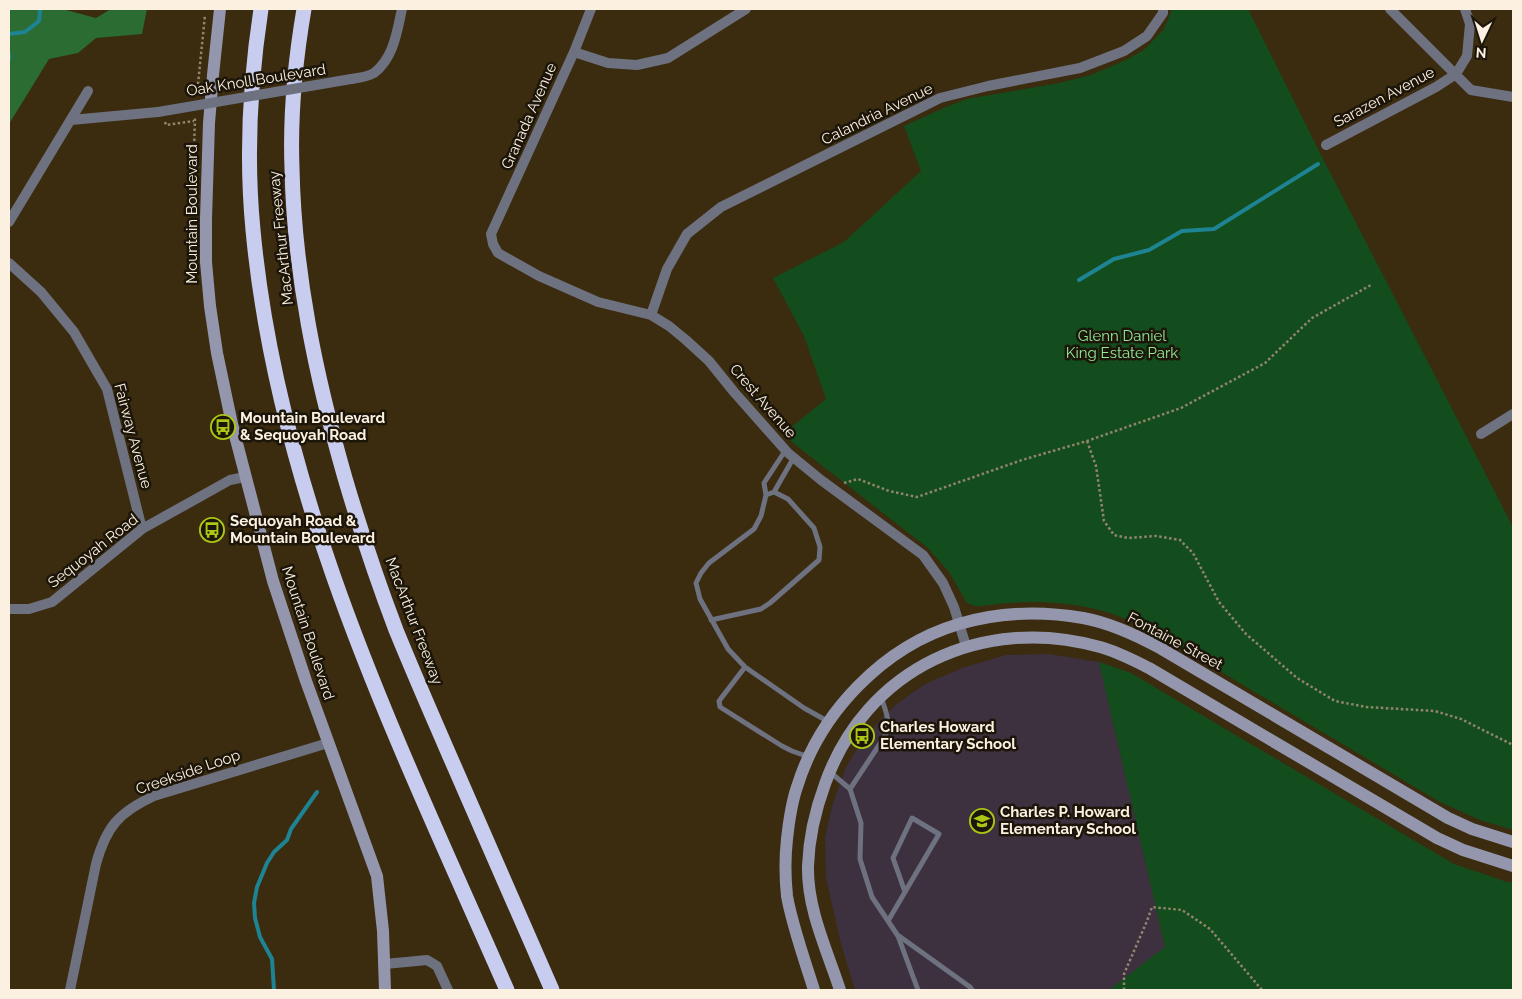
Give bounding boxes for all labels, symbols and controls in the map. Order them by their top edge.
north arrow [1457,15,1507,65]
text: N [1475,45,1487,61]
street label: Oak Knoll Boulevard [185,60,327,100]
street label: Granada Avenue [497,60,561,172]
street label: Sarazen Avenue [1331,63,1438,131]
street label: Calandria Avenue [818,79,936,149]
street label: Mountain Boulevard [183,144,201,284]
street label: MacArthur Freeway [265,170,297,306]
park label: Glenn Daniel King Estate Park [1066,327,1178,362]
street label: Crest Avenue [726,360,800,442]
street label: Fairway Avenue [110,381,156,491]
place label: Mountain Boulevard & Sequoyah Road [240,409,386,444]
bus stop icon: Mountain Boulevard & Sequoyah Road [210,414,236,440]
street label: Sequoyah Road [44,510,142,592]
place label: Sequoyah Road & Mountain Boulevard [230,512,376,547]
bus stop icon: Sequoyah Road & Mountain Boulevard [199,517,225,543]
street label: MacArthur Freeway [381,555,447,687]
street label: Mountain Boulevard [278,564,338,702]
street label: Fontaine Street [1124,608,1226,674]
place label: Charles Howard Elementary School [880,718,1016,753]
bus stop icon: Charles Howard Elementary School [849,723,875,749]
street label: Creekside Loop [134,746,242,798]
place label: Charles P. Howard Elementary School [1000,803,1136,838]
school or university icon: Charles P. Howard Elementary School [969,808,995,834]

